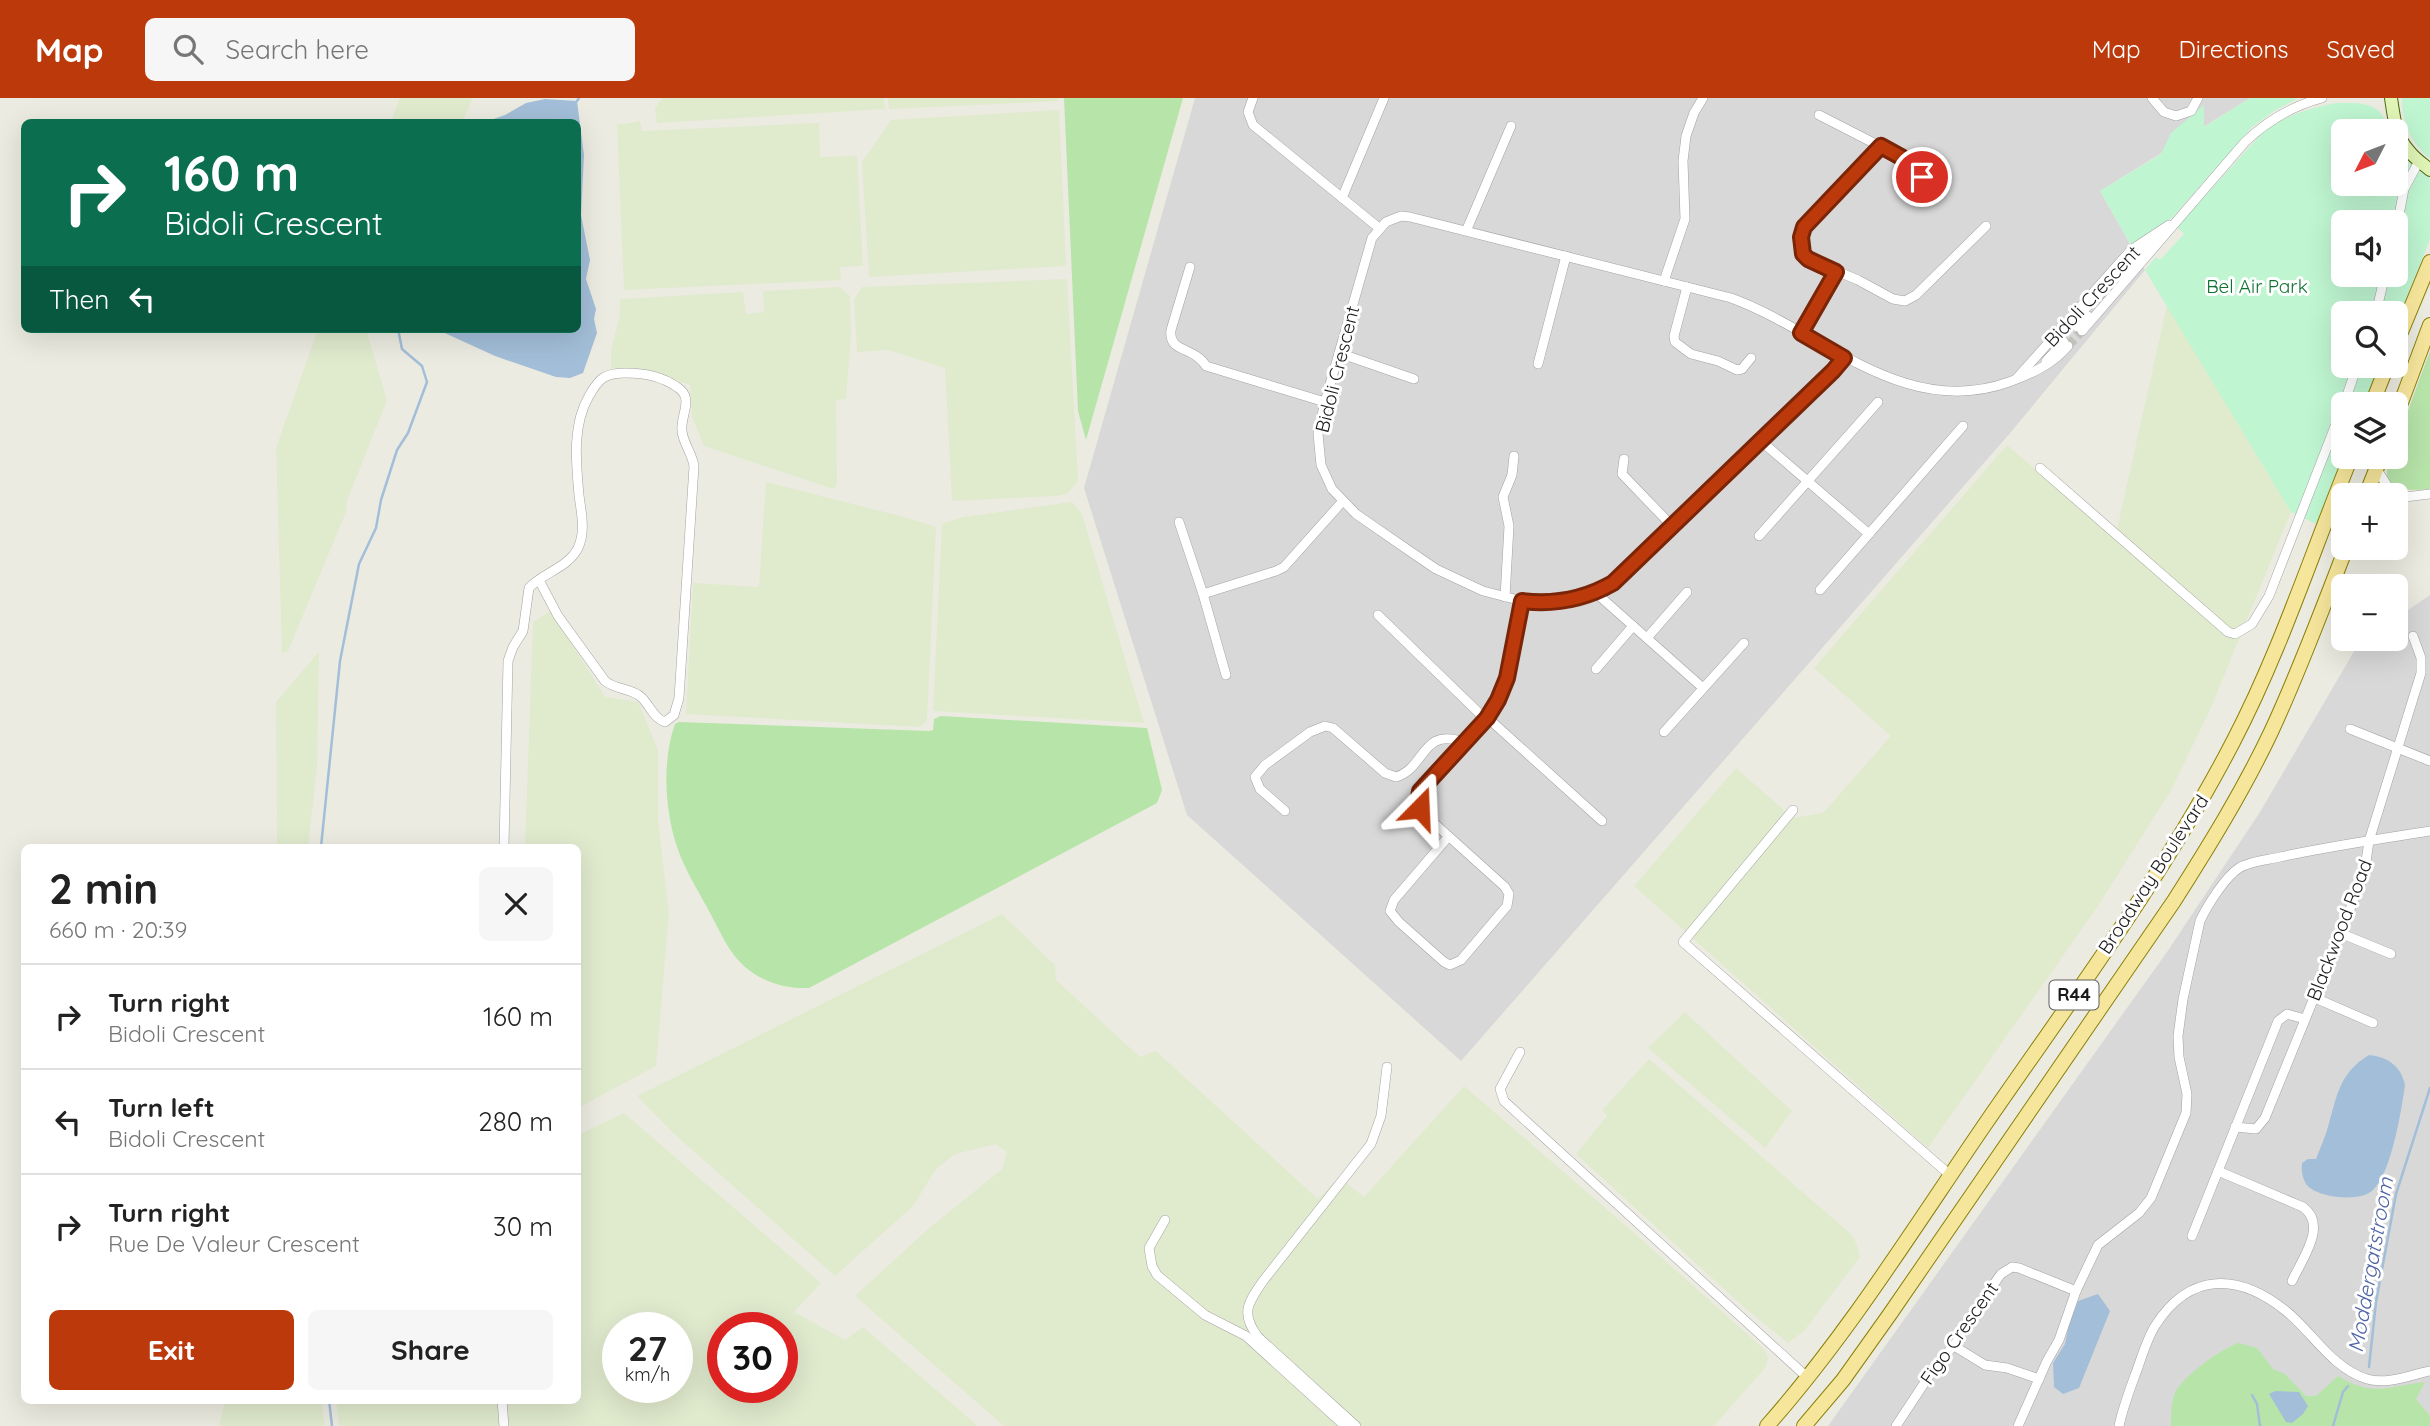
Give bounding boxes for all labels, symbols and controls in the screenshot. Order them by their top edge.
search box [145,18,635,81]
text: Map [35,29,103,70]
icon: search [169,30,207,68]
text: Search here [225,33,369,66]
text: Map [2092,34,2141,64]
text: Directions [2179,34,2289,64]
text: Saved [2327,34,2395,64]
north arrow [2331,119,2408,196]
map controls [2331,119,2408,651]
text: 160 m [164,142,299,203]
icon: right [49,147,140,238]
pin [1892,147,1952,207]
icon: arrive [1903,158,1941,196]
text: Bidoli Crescent [164,203,383,243]
button: sound [2331,210,2408,287]
street label: Bidoli Crescent [2039,240,2145,352]
park label: Bel Air Park [2206,274,2308,298]
icon: left [123,280,161,318]
text: Then [49,283,109,316]
button: search [2331,301,2408,378]
street label: Bidoli Crescent [1310,303,1364,435]
button: layers [2331,392,2408,469]
button: + [2331,483,2408,560]
button: − [2331,574,2408,651]
position arrow [1383,771,1457,845]
street label: Broadway Boulevard [2093,790,2213,958]
street label: Blackwood Road [2301,856,2377,1004]
text: 2 min [49,862,158,915]
button: close [479,867,553,941]
text: 660 m · 20:39 [49,915,187,944]
road number: R44 [2050,980,2098,1010]
text: Turn right [108,986,230,1019]
icon: right [49,998,87,1036]
text: 160 m [483,1000,553,1033]
text: Bidoli Crescent [108,1019,265,1048]
text: Turn left [108,1091,215,1124]
icon: left [49,1103,87,1141]
text: 280 m [478,1105,553,1138]
text: Bidoli Crescent [108,1124,265,1153]
water label: Moddergatstroom [2342,1174,2398,1354]
text: Turn right [108,1196,230,1229]
icon: right [49,1208,87,1246]
text: 30 m [493,1210,553,1243]
text: Rue De Valeur Crescent [108,1229,360,1258]
street label: Figo Crescent [1915,1277,2003,1389]
button: Exit [49,1310,294,1390]
button: Share [308,1310,553,1390]
speed limit sign: 30 [707,1312,798,1403]
text: 27 [628,1326,667,1370]
text: km/h [625,1363,670,1386]

